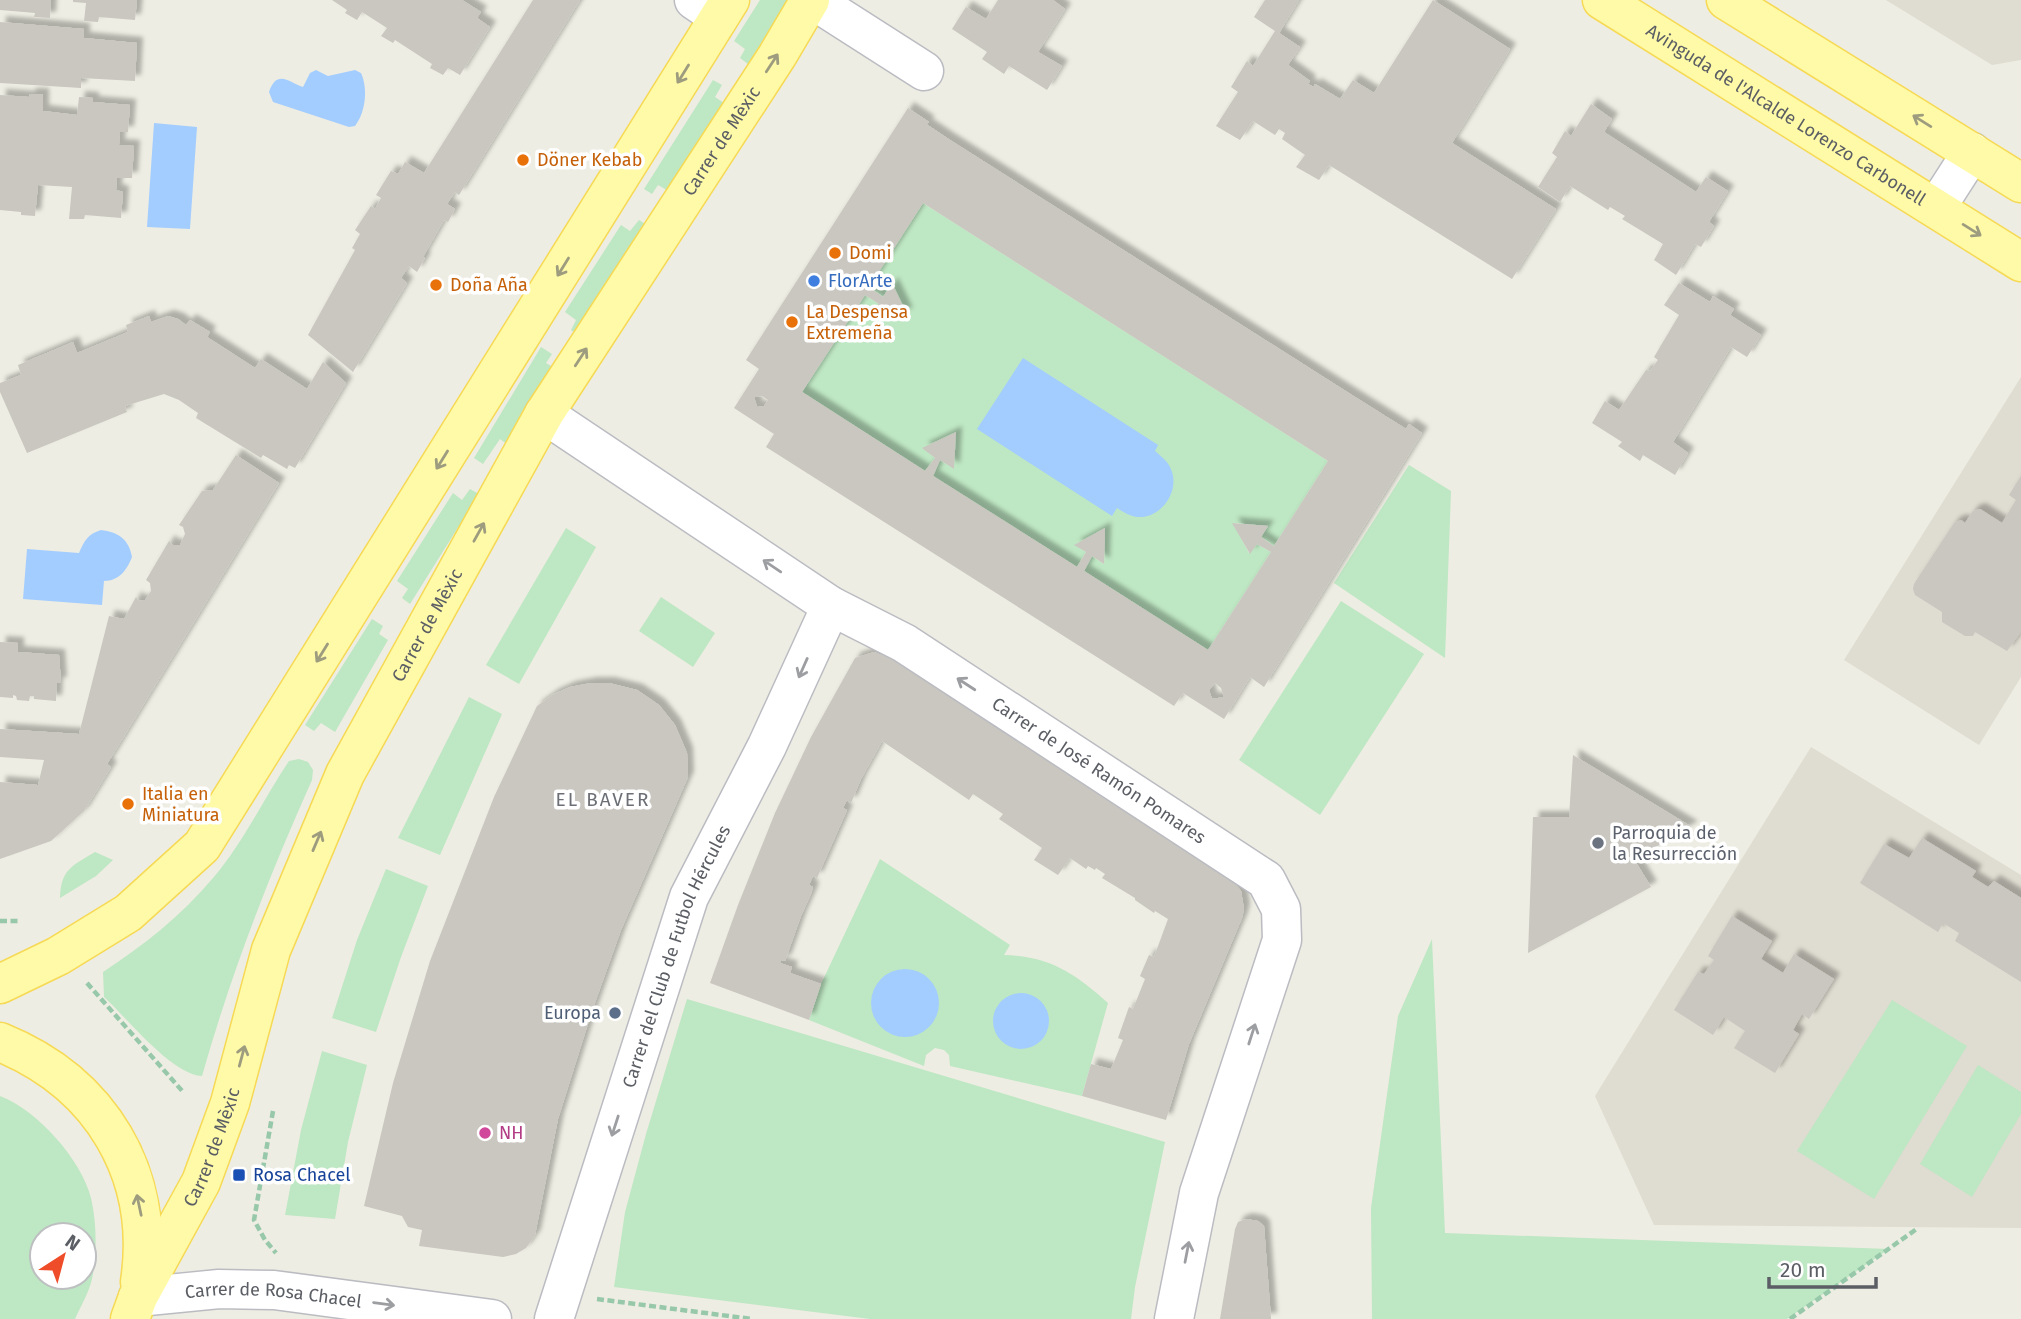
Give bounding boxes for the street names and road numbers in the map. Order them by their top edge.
street label: Avinguda de l'Alcalde Lorenzo Carbonell [1642,19,1930,211]
street label: Carrer de Mèxic [678,82,765,200]
street label: Carrer de Mèxic [387,564,468,686]
street label: Carrer de José Ramón Pomares [988,693,1210,849]
street label: Carrer del Club de Futbol Hércules [618,821,735,1090]
street label: Carrer de Mèxic [179,1085,245,1211]
street label: Carrer de Rosa Chacel [184,1278,363,1313]

